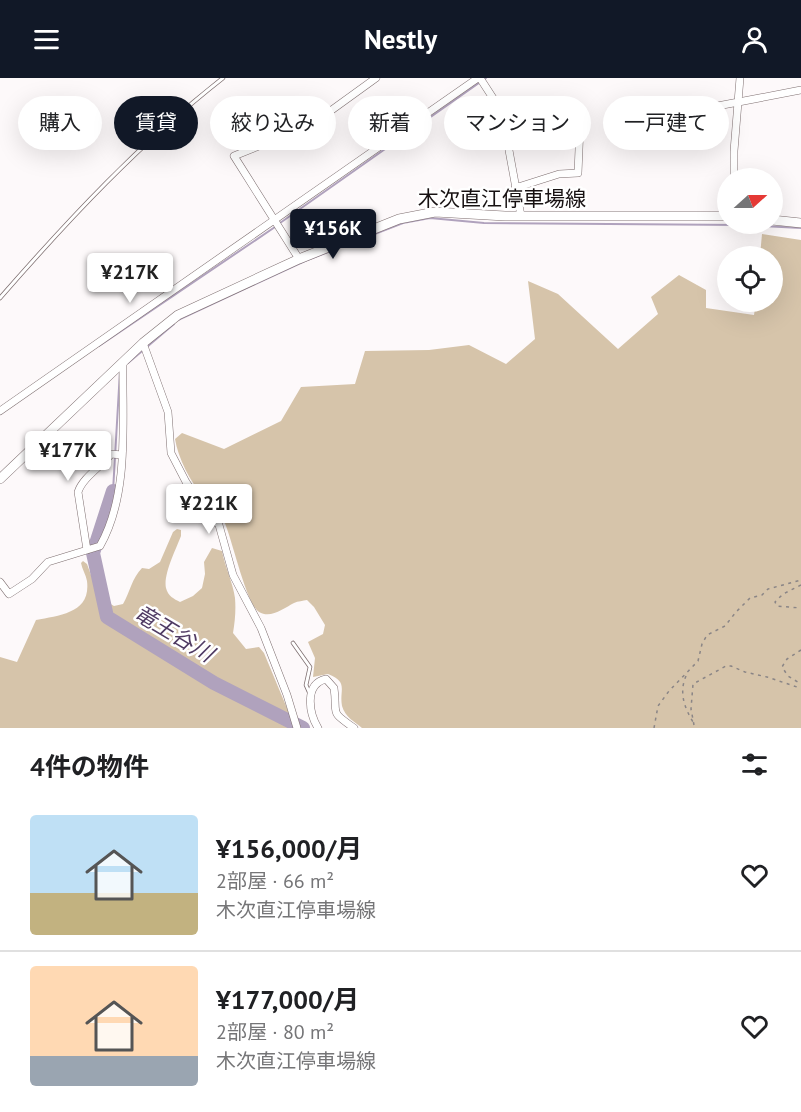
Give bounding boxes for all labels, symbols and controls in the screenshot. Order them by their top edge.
text: Nestly [364,22,437,56]
icon: menu [30,23,63,56]
icon: person [738,23,771,56]
chip: 購入 [18,96,102,150]
chip: 賃貸 [114,96,198,150]
chip: 絞り込み [210,96,336,150]
chip: 新着 [348,96,432,150]
chip: マンション [444,96,591,150]
chip: 一戸建て [603,96,729,150]
north arrow [717,168,783,234]
map controls [717,168,783,312]
street label: 木次直江停車場線 [418,185,586,212]
pin: ¥156K [291,209,375,260]
text: ¥156K [304,215,362,241]
button: locate [717,246,783,312]
pin: ¥217K [88,253,172,304]
text: ¥217K [101,259,159,285]
pin: ¥177K [26,431,110,482]
text: ¥177K [39,437,97,463]
pin: ¥221K [167,484,251,535]
text: ¥221K [180,490,238,516]
water label: 竜王谷川 [129,598,221,669]
icon: filters [738,748,771,781]
text: 4件の物件 [30,750,149,783]
text: ¥156,000/月 [216,832,362,865]
icon: home [78,839,150,911]
icon: heart [738,859,771,892]
text: 2部屋 · 66 m² [216,868,334,894]
text: 木次直江停車場線 [216,897,376,923]
text: ¥177,000/月 [216,983,359,1016]
icon: home [78,990,150,1062]
icon: heart [738,1010,771,1043]
text: 2部屋 · 80 m² [216,1019,334,1045]
text: 木次直江停車場線 [216,1048,376,1074]

